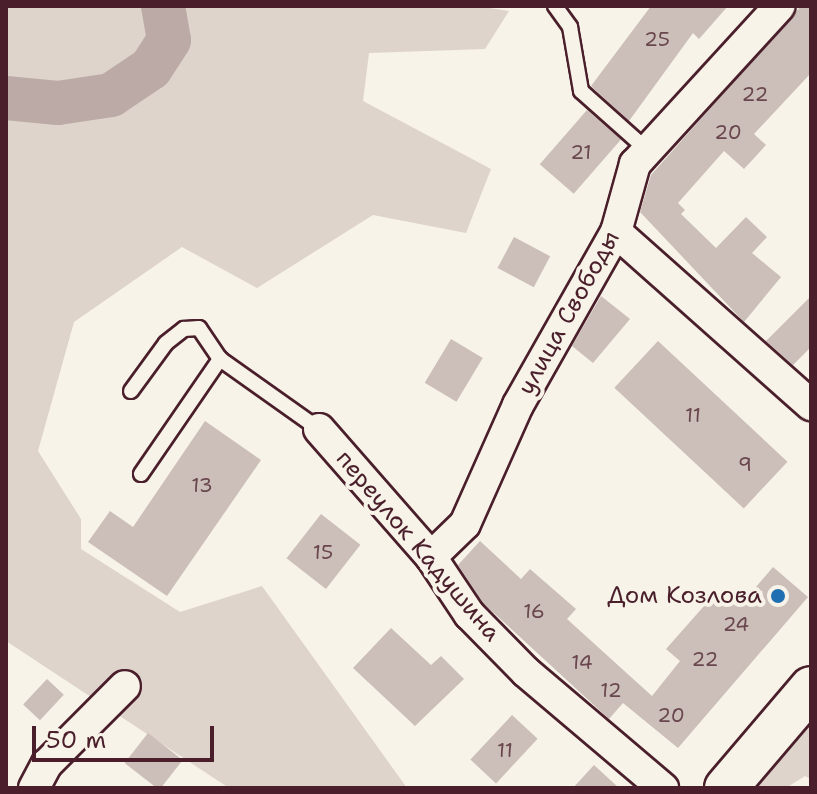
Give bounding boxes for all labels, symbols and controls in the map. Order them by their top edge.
house number: 25 [644,27,670,51]
house number: 22 [742,82,768,106]
house number: 20 [714,120,742,144]
house number: 21 [570,140,592,164]
street label: улица Свободы [512,226,626,400]
house number: 11 [685,403,701,427]
street label: переулок Кадушина [330,445,506,647]
house number: 9 [738,452,752,476]
house number: 13 [191,473,213,497]
house number: 15 [313,540,333,564]
place label: Дом Козлова [607,582,762,610]
marker: Дом Козлова [769,587,787,605]
house number: 16 [523,599,545,623]
house number: 24 [723,612,749,636]
house number: 22 [692,647,718,671]
house number: 14 [571,650,593,674]
house number: 12 [600,678,622,702]
house number: 20 [657,703,685,727]
scale bar [36,710,218,760]
text: 50 m [46,724,106,756]
house number: 11 [497,738,513,762]

